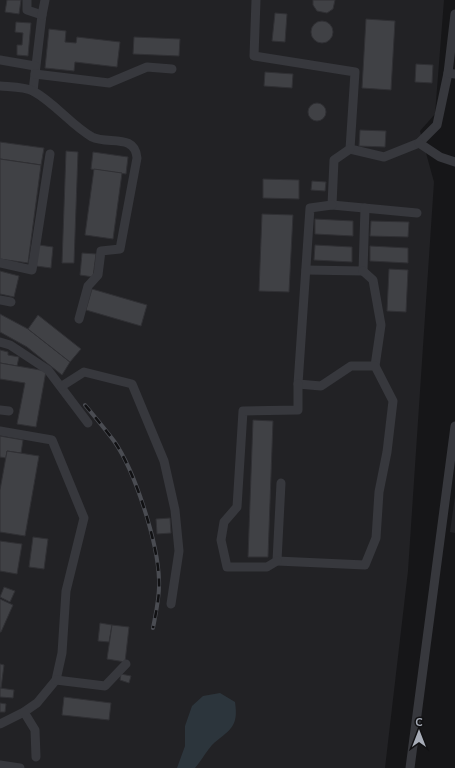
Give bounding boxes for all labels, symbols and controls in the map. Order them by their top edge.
north arrow [399,712,439,752]
text: С [415,715,423,729]

